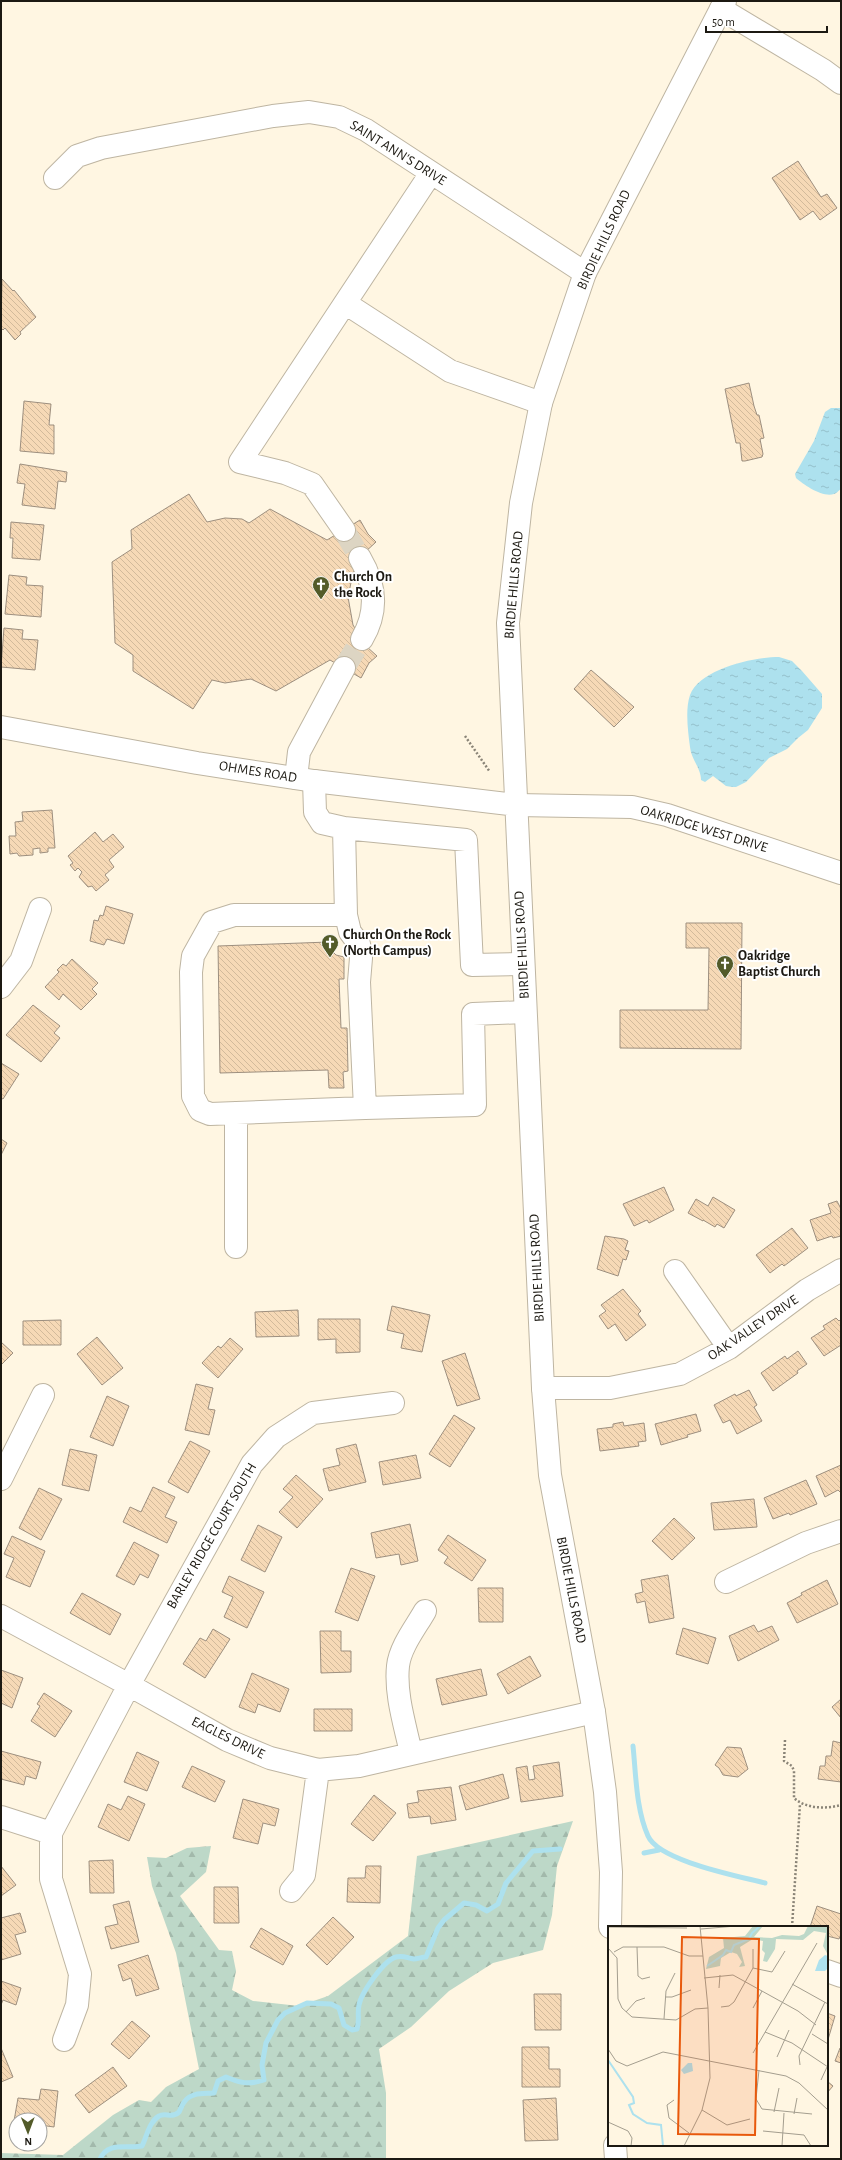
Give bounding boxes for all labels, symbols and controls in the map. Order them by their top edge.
scale bar [706,8,827,34]
text: 50 m [712,16,735,28]
street label: SAINT ANN'S DRIVE [347,118,449,188]
street label: BIRDIE HILLS ROAD [575,188,633,292]
street label: BIRDIE HILLS ROAD [502,530,526,640]
place label: Church On the Rock [334,570,392,600]
church icon: Church On the Rock [311,575,331,600]
street label: OHMES ROAD [218,759,298,785]
street label: OAKRIDGE WEST DRIVE [639,803,770,855]
street label: BIRDIE HILLS ROAD [512,891,532,999]
place label: Church On the Rock (North Campus) [343,928,451,958]
church icon: Church On the Rock (North Campus) [320,933,340,958]
place label: Oakridge Baptist Church [738,949,820,979]
church icon: Oakridge Baptist Church [715,954,735,979]
street label: BIRDIE HILLS ROAD [527,1214,547,1322]
street label: OAK VALLEY DRIVE [705,1293,801,1363]
street label: BARLEY RIDGE COURT SOUTH [165,1461,259,1611]
street label: BIRDIE HILLS ROAD [554,1536,588,1644]
street label: EAGLES DRIVE [189,1714,267,1762]
inset map [608,1926,828,2146]
north arrow [8,2112,48,2152]
text: N [24,2136,32,2147]

